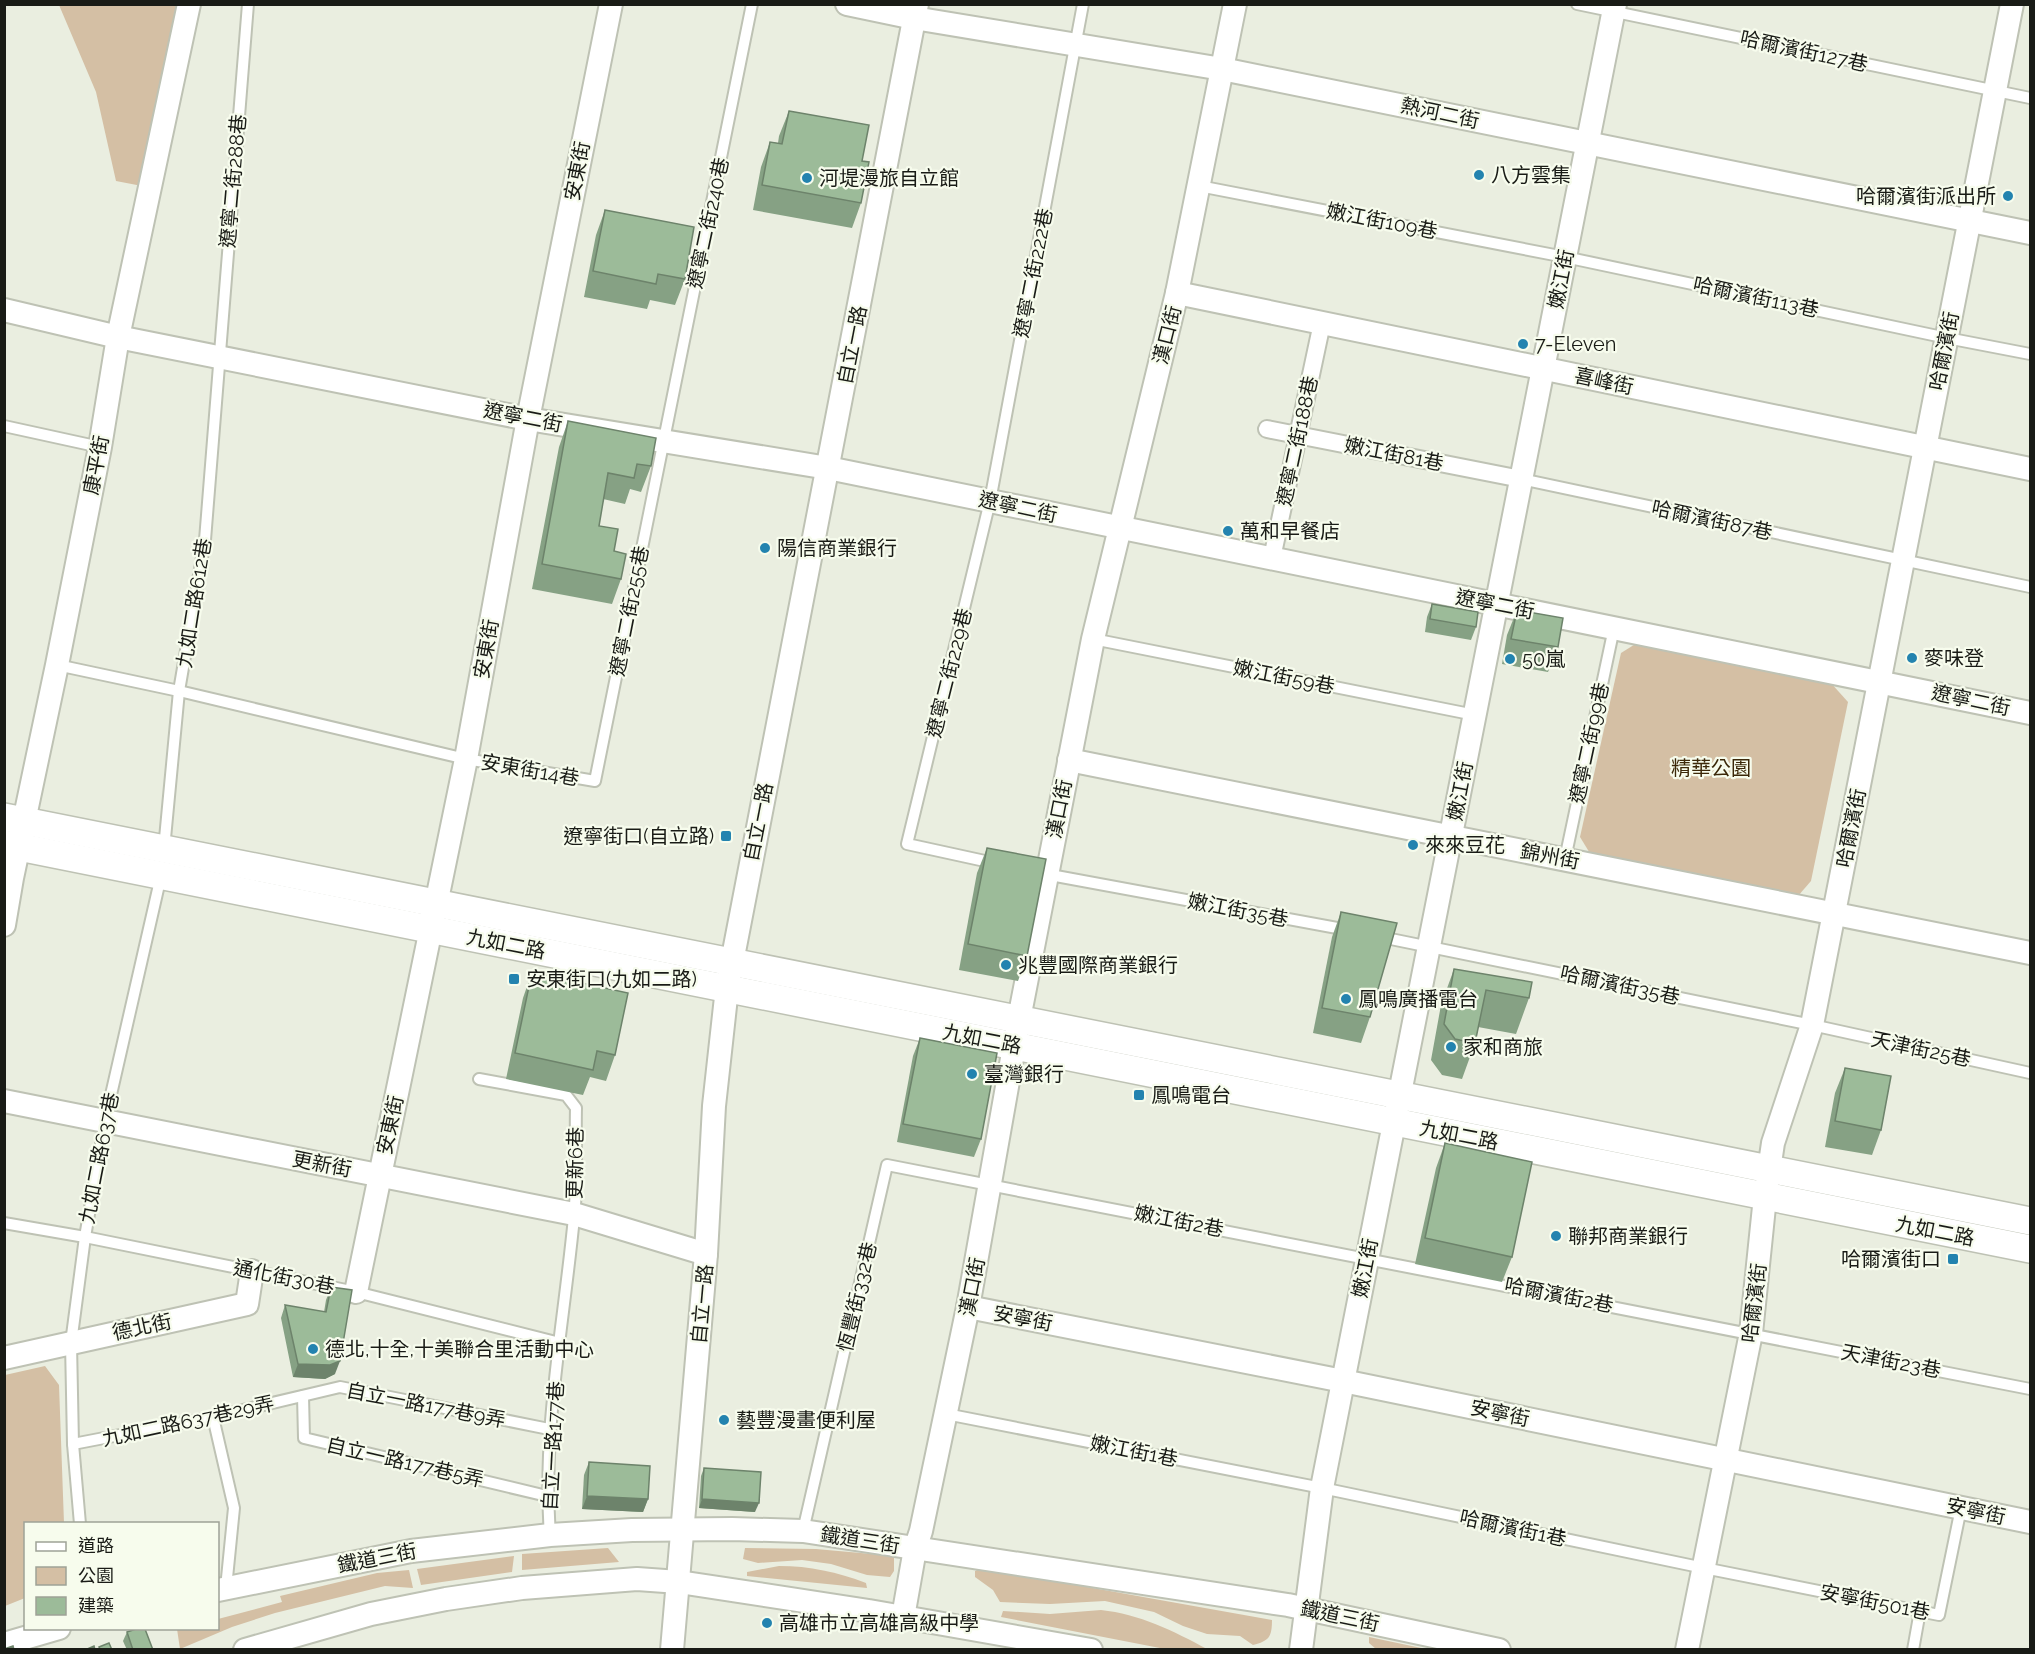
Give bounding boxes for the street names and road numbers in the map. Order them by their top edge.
street label: 哈爾濱街127巷 [1738,26,1870,76]
street label: 熱河二街 [1398,93,1482,133]
street label: 遼寧二街288巷 [215,113,251,249]
street label: 安東街 [559,139,595,203]
street label: 遼寧二街240巷 [682,155,734,291]
street label: 嫩江街109巷 [1324,198,1440,244]
street label: 遼寧二街222巷 [1009,206,1057,340]
street label: 嫩江街 [1543,247,1579,311]
street label: 哈爾濱街113巷 [1691,272,1821,322]
street label: 自立一路 [833,303,871,387]
street label: 漢口街 [1148,303,1186,367]
street label: 哈爾濱街 [1925,309,1963,393]
street label: 喜峰街 [1572,363,1636,399]
street label: 遼寧二街188巷 [1272,374,1322,508]
street label: 遼寧二街 [481,398,565,436]
street label: 康平街 [78,433,114,497]
street label: 嫩江街81巷 [1342,433,1446,475]
street label: 遼寧二街 [976,487,1060,527]
street label: 哈爾濱街87巷 [1650,496,1774,544]
street label: 九如二路612巷 [172,536,216,670]
street label: 遼寧二街255巷 [605,544,653,678]
street label: 遼寧二街 [1453,585,1537,623]
street label: 遼寧二街229巷 [921,606,977,740]
street label: 安東街 [469,617,503,681]
street label: 嫩江街59巷 [1231,655,1337,699]
street label: 遼寧二街99巷 [1564,680,1614,806]
street label: 遼寧二街 [1929,680,2013,720]
street label: 安東街14巷 [479,750,581,790]
street label: 嫩江街 [1442,759,1478,823]
street label: 漢口街 [1041,777,1077,841]
street label: 自立一路 [739,780,777,864]
street label: 哈爾濱街 [1832,786,1870,870]
street label: 錦州街 [1518,838,1582,874]
street label: 嫩江街35巷 [1186,889,1290,931]
street label: 九如二路 [464,925,548,963]
street label: 哈爾濱街35巷 [1558,961,1682,1009]
street label: 九如二路 [940,1020,1024,1058]
street label: 天津街25巷 [1869,1027,1973,1071]
street label: 九如二路637巷 [74,1090,124,1226]
street label: 安東街 [372,1093,408,1157]
street label: 九如二路 [1417,1116,1501,1154]
street label: 更新6巷 [562,1127,588,1199]
street label: 更新街 [290,1146,354,1182]
street label: 嫩江街2巷 [1132,1201,1226,1241]
street label: 九如二路 [1893,1212,1977,1250]
street label: 嫩江街 [1347,1236,1383,1300]
street label: 恆豐街332巷 [833,1240,881,1354]
street label: 通化街30巷 [231,1255,337,1299]
street label: 漢口街 [954,1255,990,1319]
street label: 哈爾濱街 [1737,1262,1771,1344]
street label: 自立一路 [687,1263,717,1345]
street label: 哈爾濱街2巷 [1503,1273,1615,1317]
street label: 安寧街 [991,1300,1055,1336]
street label: 德北街 [110,1309,174,1345]
street label: 天津街23巷 [1839,1340,1943,1382]
street label: 自立一路177巷9弄 [344,1378,508,1432]
street label: 自立一路177巷 [538,1381,568,1511]
street label: 九如二路637巷29弄 [100,1391,276,1451]
street label: 安寧街 [1468,1395,1532,1431]
street label: 嫩江街1巷 [1088,1431,1180,1471]
street label: 自立一路177巷5弄 [324,1432,486,1492]
street label: 安寧街 [1944,1493,2008,1529]
street label: 哈爾濱街1巷 [1457,1505,1569,1551]
street label: 鐵道三街 [819,1522,901,1558]
street label: 鐵道三街 [335,1539,419,1577]
street label: 安寧街501巷 [1818,1580,1932,1624]
street label: 鐵道三街 [1298,1596,1382,1636]

